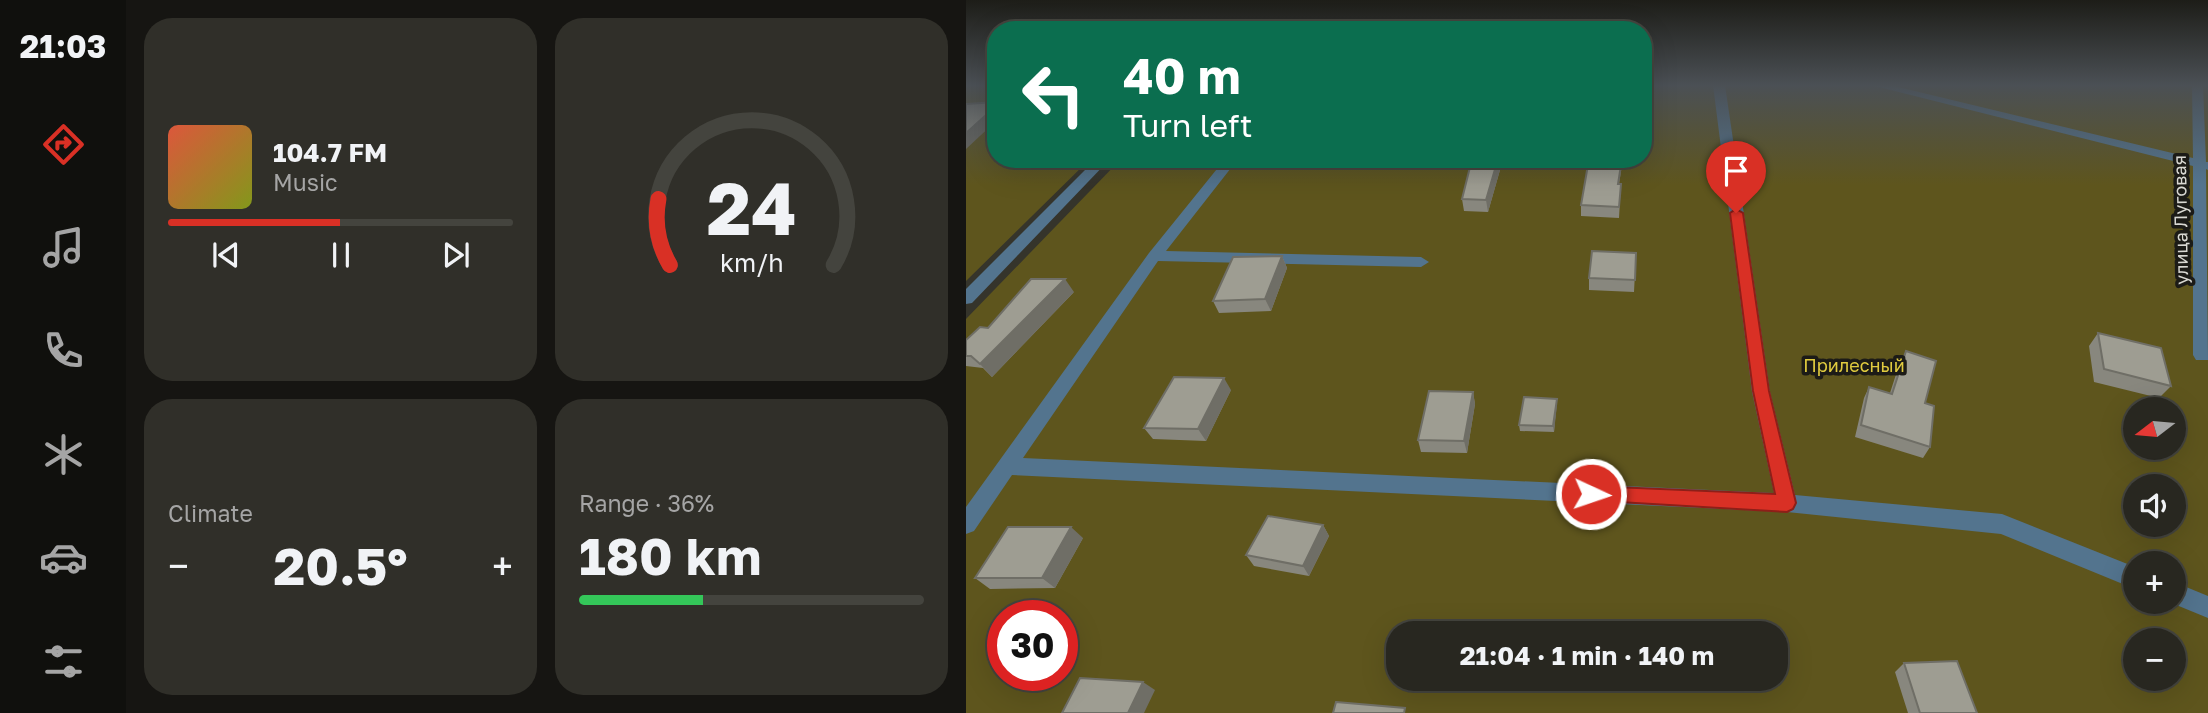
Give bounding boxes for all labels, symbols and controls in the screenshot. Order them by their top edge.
text: 21:03 [20,27,106,65]
text: 40 m [1123,46,1241,105]
icon: left [1008,49,1099,140]
text: Turn left [1123,106,1252,144]
icon: directions [39,120,88,169]
text: 104.7 FM [273,137,387,168]
pin [1706,141,1766,213]
icon: arrive [1717,152,1755,190]
street label: улица Луговая [2168,155,2192,285]
text: 24 [707,165,796,252]
text: Music [273,168,338,196]
icon: music [39,223,88,272]
icon: previous [207,236,245,274]
icon: pause [322,236,360,274]
icon: next [437,236,475,274]
text: km/h [720,247,783,278]
icon: phone [39,326,88,375]
park label: Прилесный [1803,354,1905,376]
north arrow [2123,397,2186,460]
map controls [2123,397,2186,691]
icon: climate [39,430,88,479]
position arrow [1554,457,1628,531]
button: sound [2123,474,2186,537]
text: Range · 36% [579,489,714,517]
text: Climate [168,499,253,527]
text: 180 km [579,524,762,586]
icon: car [39,533,88,582]
text: 20.5° [273,534,408,596]
text: − [168,543,189,588]
text: + [492,543,513,588]
button: + [2123,551,2186,614]
speed limit sign: 30 [987,600,1078,691]
button: − [2123,628,2186,691]
icon: filters [39,637,88,686]
text: 21:04 · 1 min · 140 m [1460,640,1714,671]

